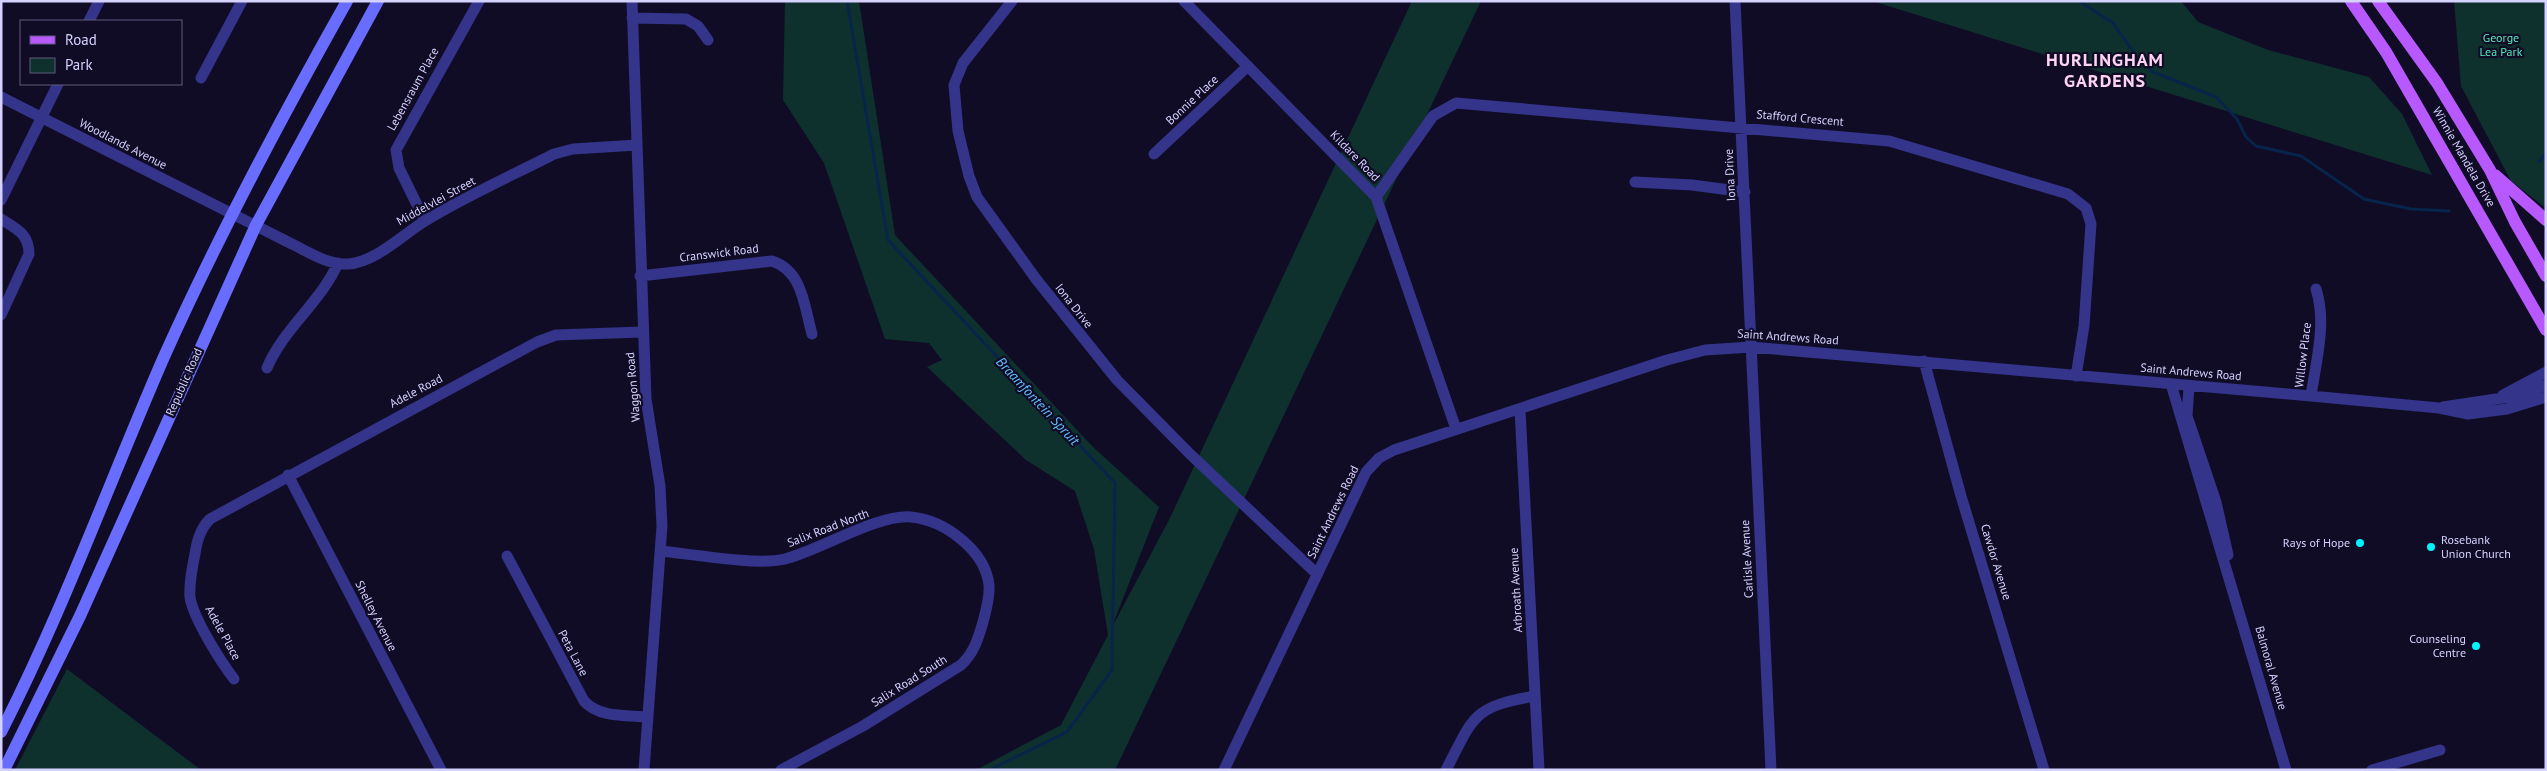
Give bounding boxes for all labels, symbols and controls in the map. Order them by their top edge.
legend [20,20,182,85]
text: Road [65,30,97,49]
park label: George Lea Park [2480,30,2523,59]
street label: Lebensraum Place [384,45,442,133]
district label: HURLINGHAM GARDENS [2046,48,2164,92]
text: Park [65,55,93,74]
street label: Bonnie Place [1162,71,1221,128]
street label: Winnie Mandela Drive [2430,104,2499,209]
street label: Stafford Crescent [1756,106,1844,129]
street label: Woodlands Avenue [77,115,170,172]
street label: Kildare Road [1327,127,1383,184]
street label: Iona Drive [1721,148,1738,202]
street label: Middelvlei Street [394,173,478,228]
street label: Cranswick Road [678,240,759,265]
street label: Iona Drive [1052,280,1096,331]
street label: Willow Place [2291,321,2314,388]
street label: Saint Andrews Road [1737,325,1839,348]
street label: Republic Road [162,346,205,418]
street label: Waggon Road [622,352,643,423]
water label: Braamfontein Spruit [992,353,1084,449]
street label: Saint Andrews Road [2140,360,2242,383]
street label: Adele Road [387,370,445,411]
street label: Saint Andrews Road [1304,463,1362,561]
street label: Salix Road North [785,505,871,550]
street label: Carlisle Avenue [1737,520,1756,599]
street label: Cawdor Avenue [1978,522,2015,602]
place label: Rosebank Union Church [2441,532,2511,561]
place label: Rays of Hope [2283,535,2350,550]
marker: Rays of Hope [2354,537,2366,549]
marker: Rosebank Union Church [2425,541,2437,553]
street label: Arbroath Avenue [1506,547,1525,633]
street label: Shelley Avenue [352,578,401,654]
street label: Adele Place [202,603,244,663]
street label: Balmoral Avenue [2252,624,2291,711]
street label: Peta Lane [555,627,592,678]
place label: Counseling Centre [2409,631,2466,660]
marker: Counseling Centre [2470,640,2482,652]
street label: Salix Road South [868,651,949,710]

